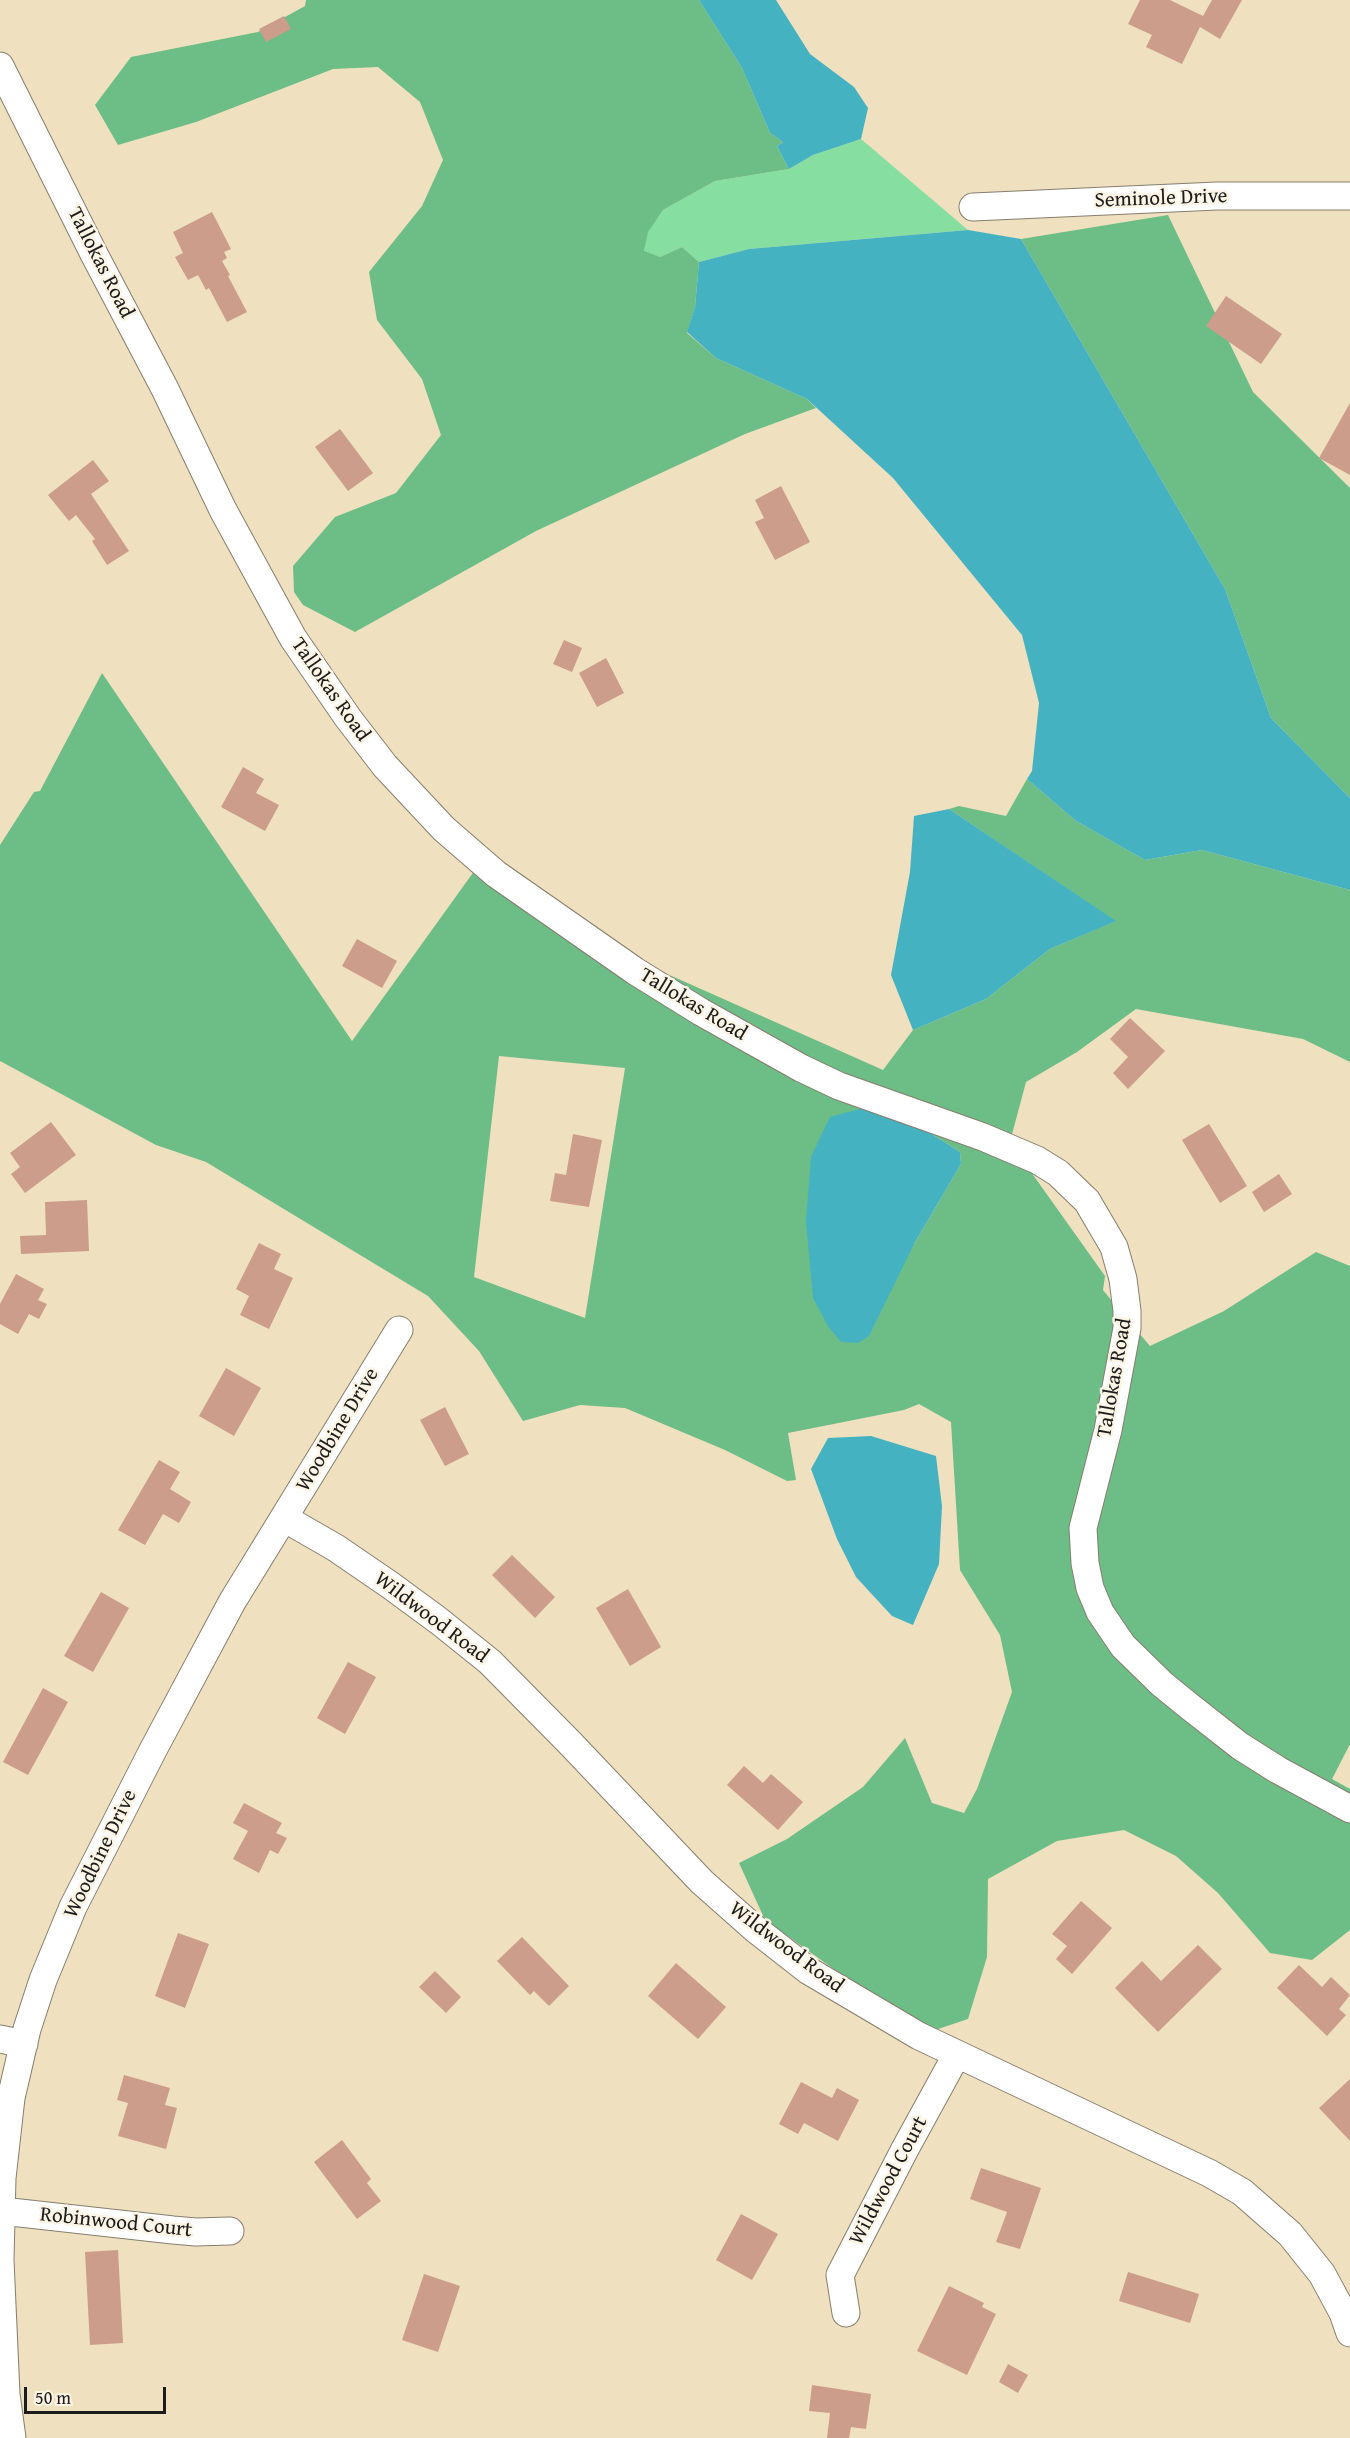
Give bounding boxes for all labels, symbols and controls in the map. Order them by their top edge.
street label: Seminole Drive [1094,184,1228,214]
street label: Tallokas Road [61,203,139,323]
street label: Tallokas Road [285,633,375,747]
street label: Tallokas Road [635,963,751,1047]
street label: Tallokas Road [1092,1316,1138,1440]
street label: Woodbine Drive [291,1364,385,1496]
street label: Wildwood Road [369,1567,493,1669]
street label: Woodbine Drive [59,1786,143,1922]
street label: Wildwood Road [724,1897,848,1999]
street label: Wildwood Court [844,2112,934,2250]
street label: Robinwood Court [39,2202,193,2244]
scale bar [27,2375,170,2413]
text: 50 m [35,2384,71,2411]

